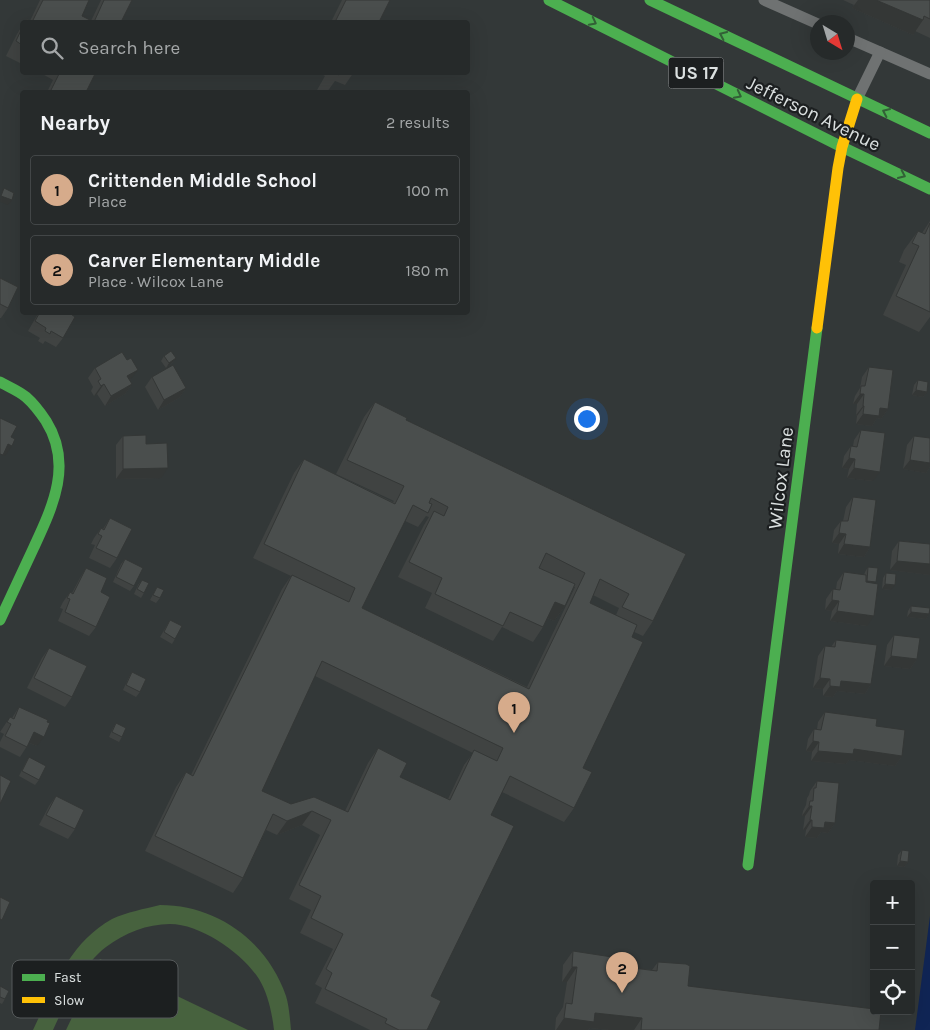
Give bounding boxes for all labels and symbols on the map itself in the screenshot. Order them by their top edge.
north arrow [810,15,855,60]
one-way arrow [588,16,597,26]
one-way arrow [719,31,728,41]
road number: US 17 [668,58,724,88]
street label: Jefferson Avenue [743,72,884,156]
one-way arrow [733,89,742,99]
one-way arrow [882,108,891,119]
one-way arrow [897,169,906,180]
your location [574,406,600,432]
street label: Wilcox Lane [764,426,798,531]
pin: 1 [498,692,530,733]
pin: 2 [606,952,638,993]
legend [12,960,178,1018]
text: Fast [54,969,81,986]
text: Slow [54,992,84,1009]

